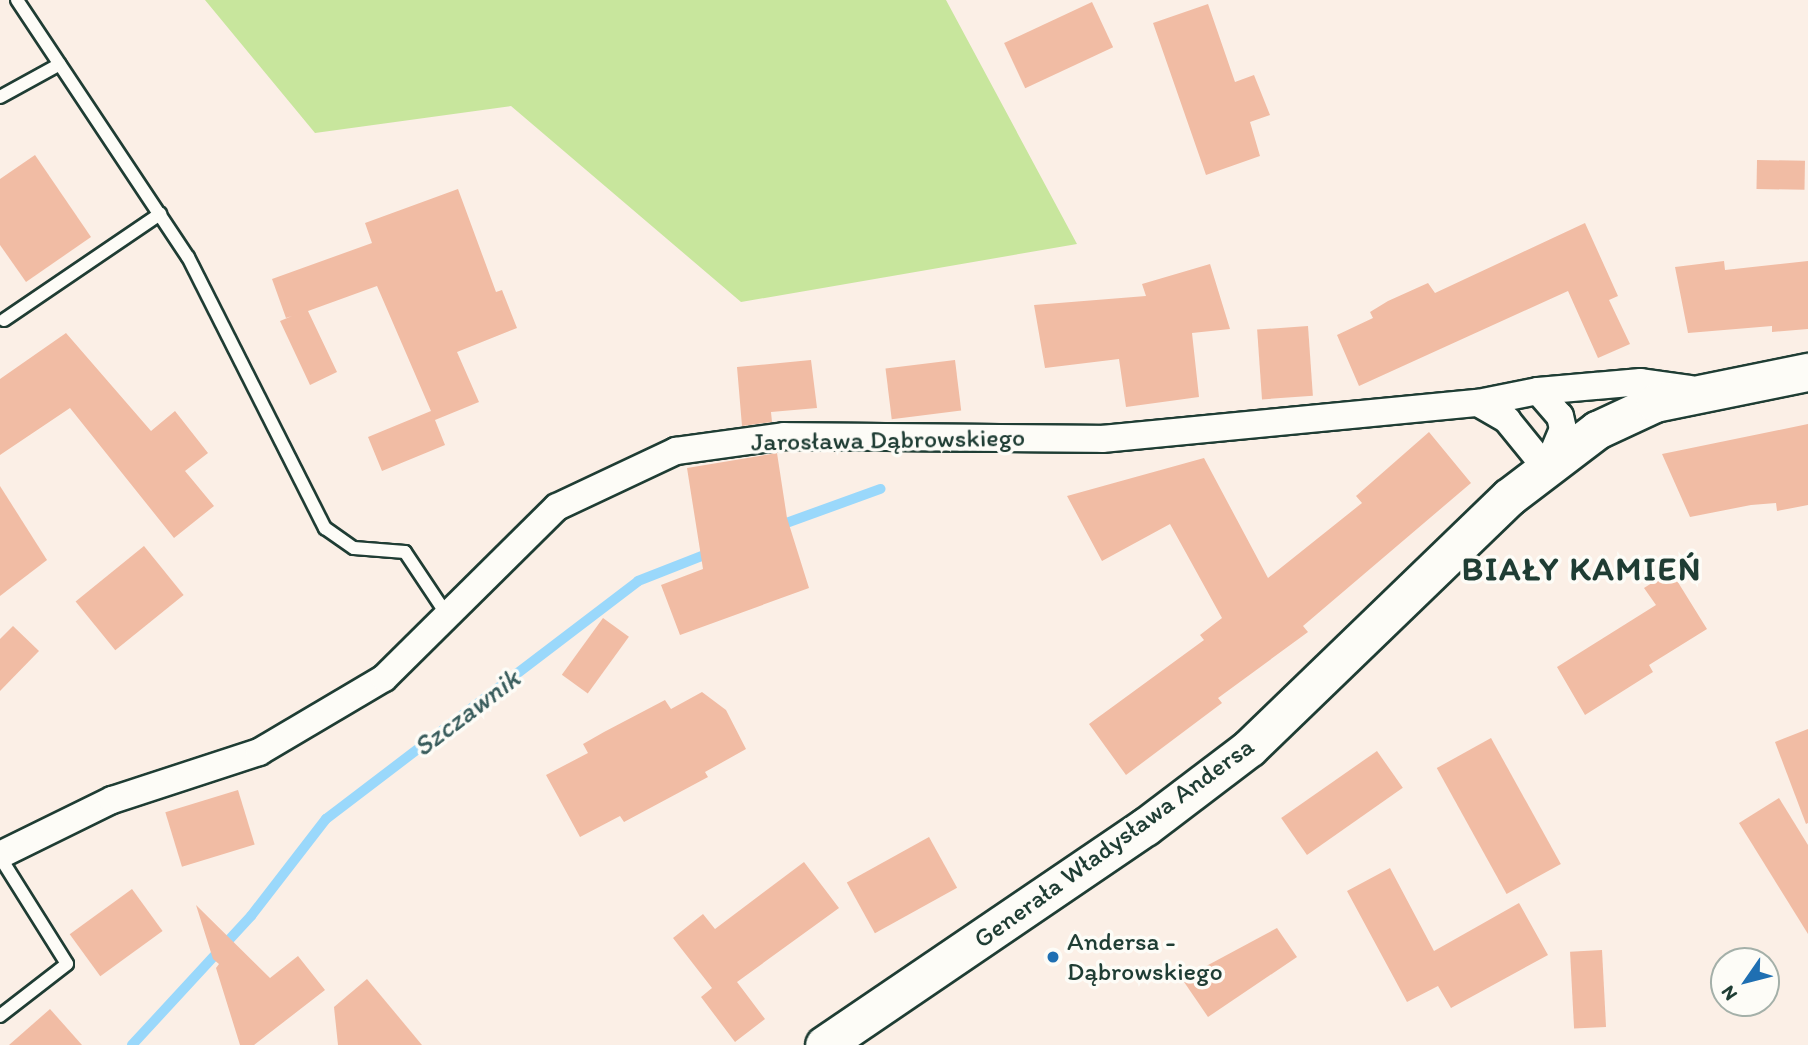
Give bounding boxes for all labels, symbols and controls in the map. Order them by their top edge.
street label: Jarosława Dąbrowskiego [750,422,1026,458]
district label: BIAŁY KAMIEŃ [1463,549,1701,589]
water label: Szczawnik [406,661,526,763]
street label: Generała Władysława Andersa [968,731,1260,955]
place label: Andersa - Dąbrowskiego [1067,926,1223,988]
north arrow [1710,947,1780,1017]
marker: Andersa - Dąbrowskiego [1045,949,1061,965]
text: N [1716,981,1742,1005]

